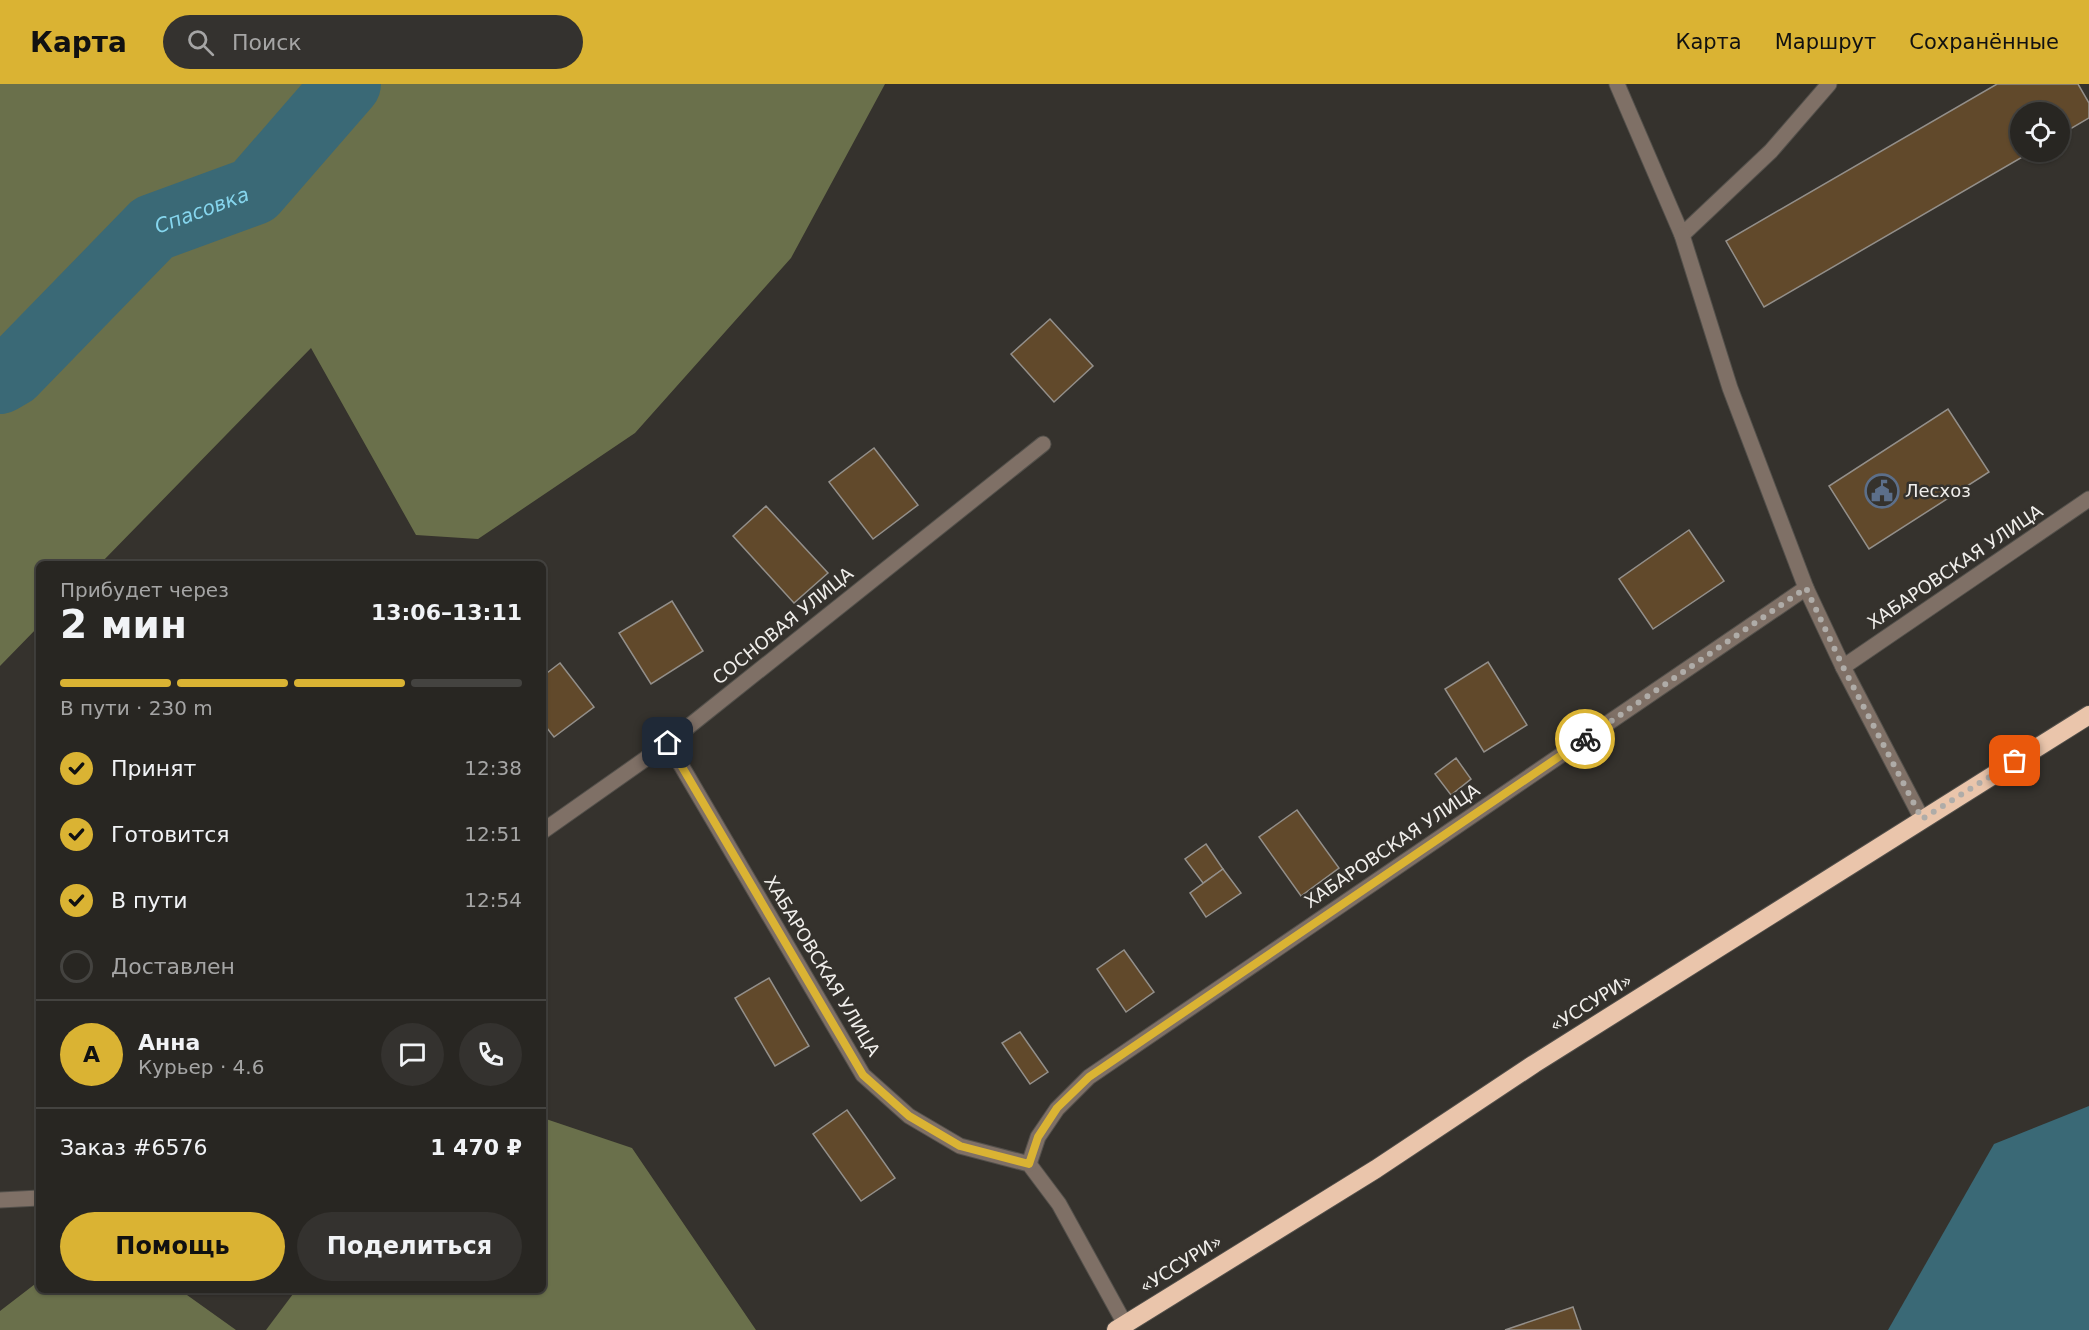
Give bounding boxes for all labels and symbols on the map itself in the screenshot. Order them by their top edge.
water label: Спасовка [151,182,252,238]
public building icon: Лесхоз [1864,473,1900,509]
place label: Лесхоз [1905,480,1971,501]
street label: ХАБАРОВСКАЯ УЛИЦА [1863,500,2047,633]
street label: СОСНОВАЯ УЛИЦА [708,562,857,689]
courier [1555,709,1615,769]
pin [642,717,693,768]
pin [1989,735,2040,786]
street label: ХАБАРОВСКАЯ УЛИЦА [1300,779,1484,912]
street label: ХАБАРОВСКАЯ УЛИЦА [760,872,885,1060]
street label: «УССУРИ» [1546,969,1636,1036]
street label: «УССУРИ» [1136,1230,1226,1297]

